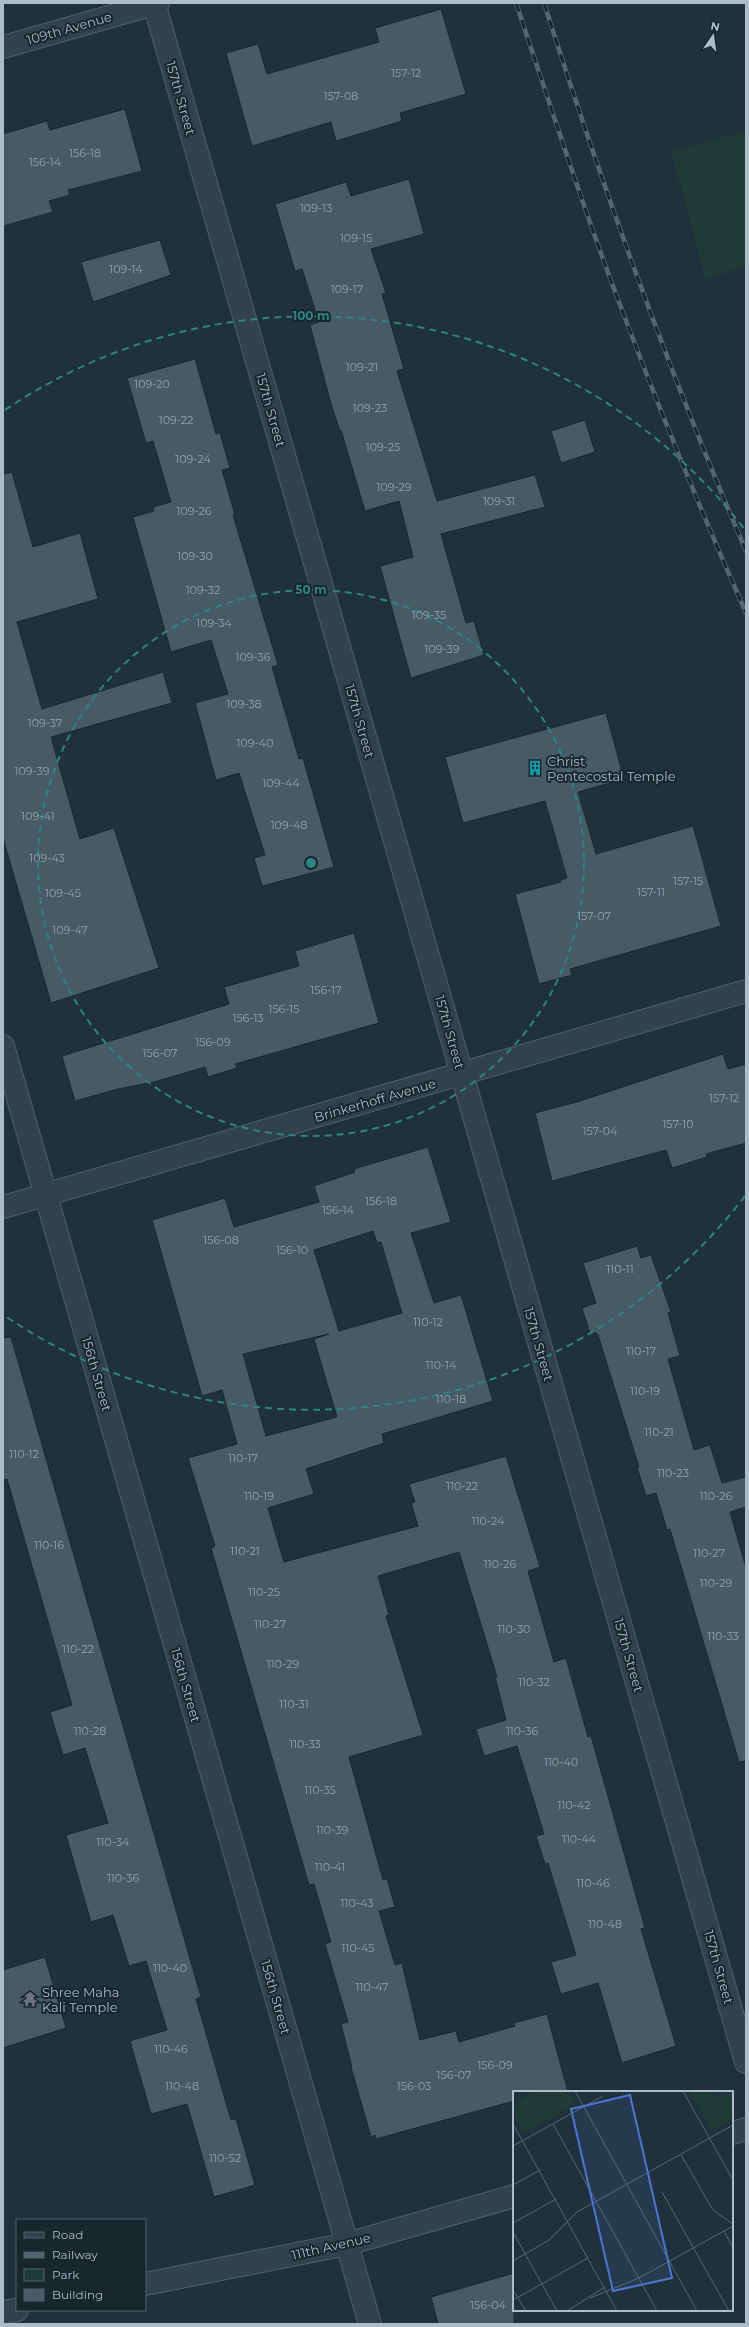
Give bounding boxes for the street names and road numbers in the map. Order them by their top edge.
street label: 109th Avenue [25,8,114,48]
street label: 157th Street [163,59,199,137]
street label: 157th Street [253,371,289,449]
street label: 157th Street [342,682,378,760]
street label: 157th Street [432,993,468,1071]
street label: Brinkerhoff Avenue [312,1075,438,1125]
street label: 157th Street [521,1305,557,1383]
street label: 156th Street [79,1335,115,1413]
street label: 157th Street [611,1616,647,1694]
street label: 156th Street [168,1646,204,1724]
street label: 157th Street [701,1928,737,2006]
street label: 156th Street [258,1958,294,2036]
street label: 111th Avenue [290,2229,372,2263]

